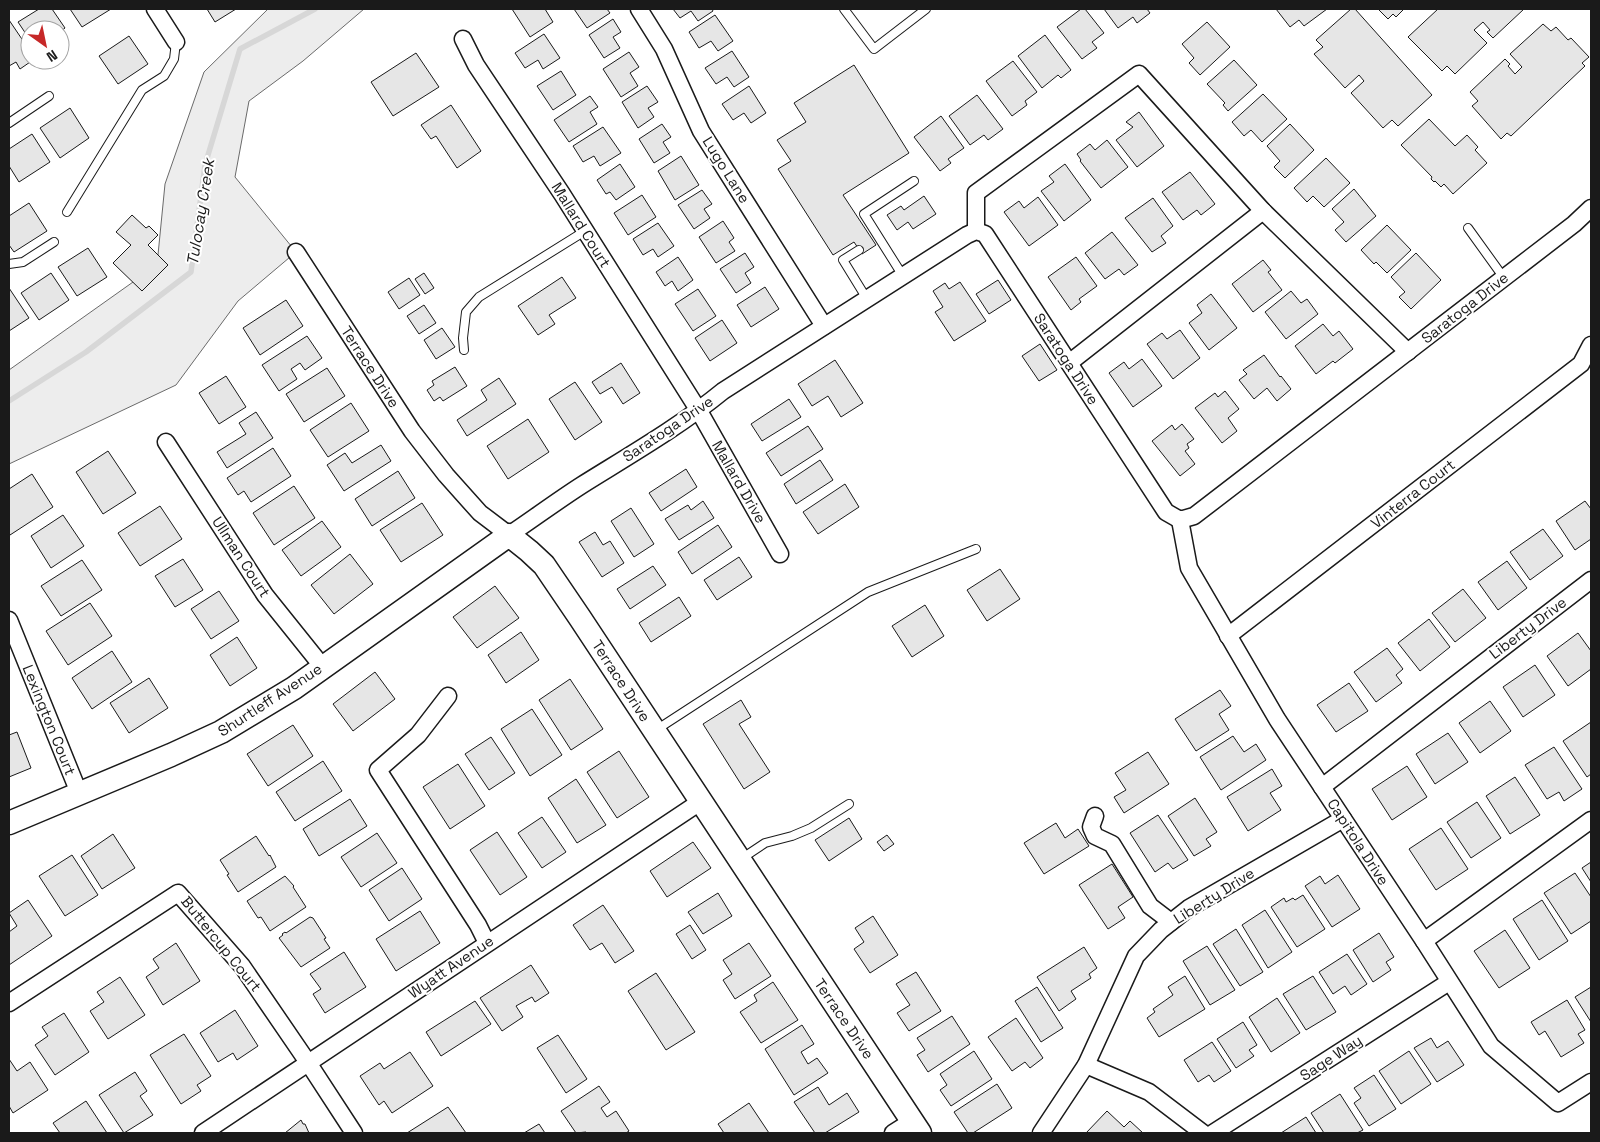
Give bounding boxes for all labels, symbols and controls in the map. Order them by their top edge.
north arrow [20,20,70,70]
text: N [43,46,61,66]
street label: Lugo Lane [699,133,754,207]
water label: Tulocay Creek [182,155,220,267]
street label: Mallard Court [548,179,615,271]
street label: Saratoga Drive [1417,268,1512,348]
street label: Saratoga Drive [1030,309,1103,408]
street label: Terrace Drive [337,322,404,411]
street label: Saratoga Drive [619,391,717,466]
street label: Mallard Drive [708,437,771,527]
street label: Vinterra Court [1367,455,1459,532]
street label: Ullman Court [208,513,275,601]
street label: Liberty Drive [1485,592,1570,663]
street label: Terrace Drive [588,636,655,725]
street label: Shurtleff Avenue [214,659,325,740]
street label: Lexington Court [19,662,80,778]
street label: Capitola Drive [1323,795,1394,889]
street label: Liberty Drive [1170,863,1258,928]
street label: Buttercup Court [177,892,266,995]
street label: Wyatt Avenue [404,931,497,1002]
street label: Terrace Drive [810,975,878,1063]
street label: Sage Way [1296,1030,1365,1085]

